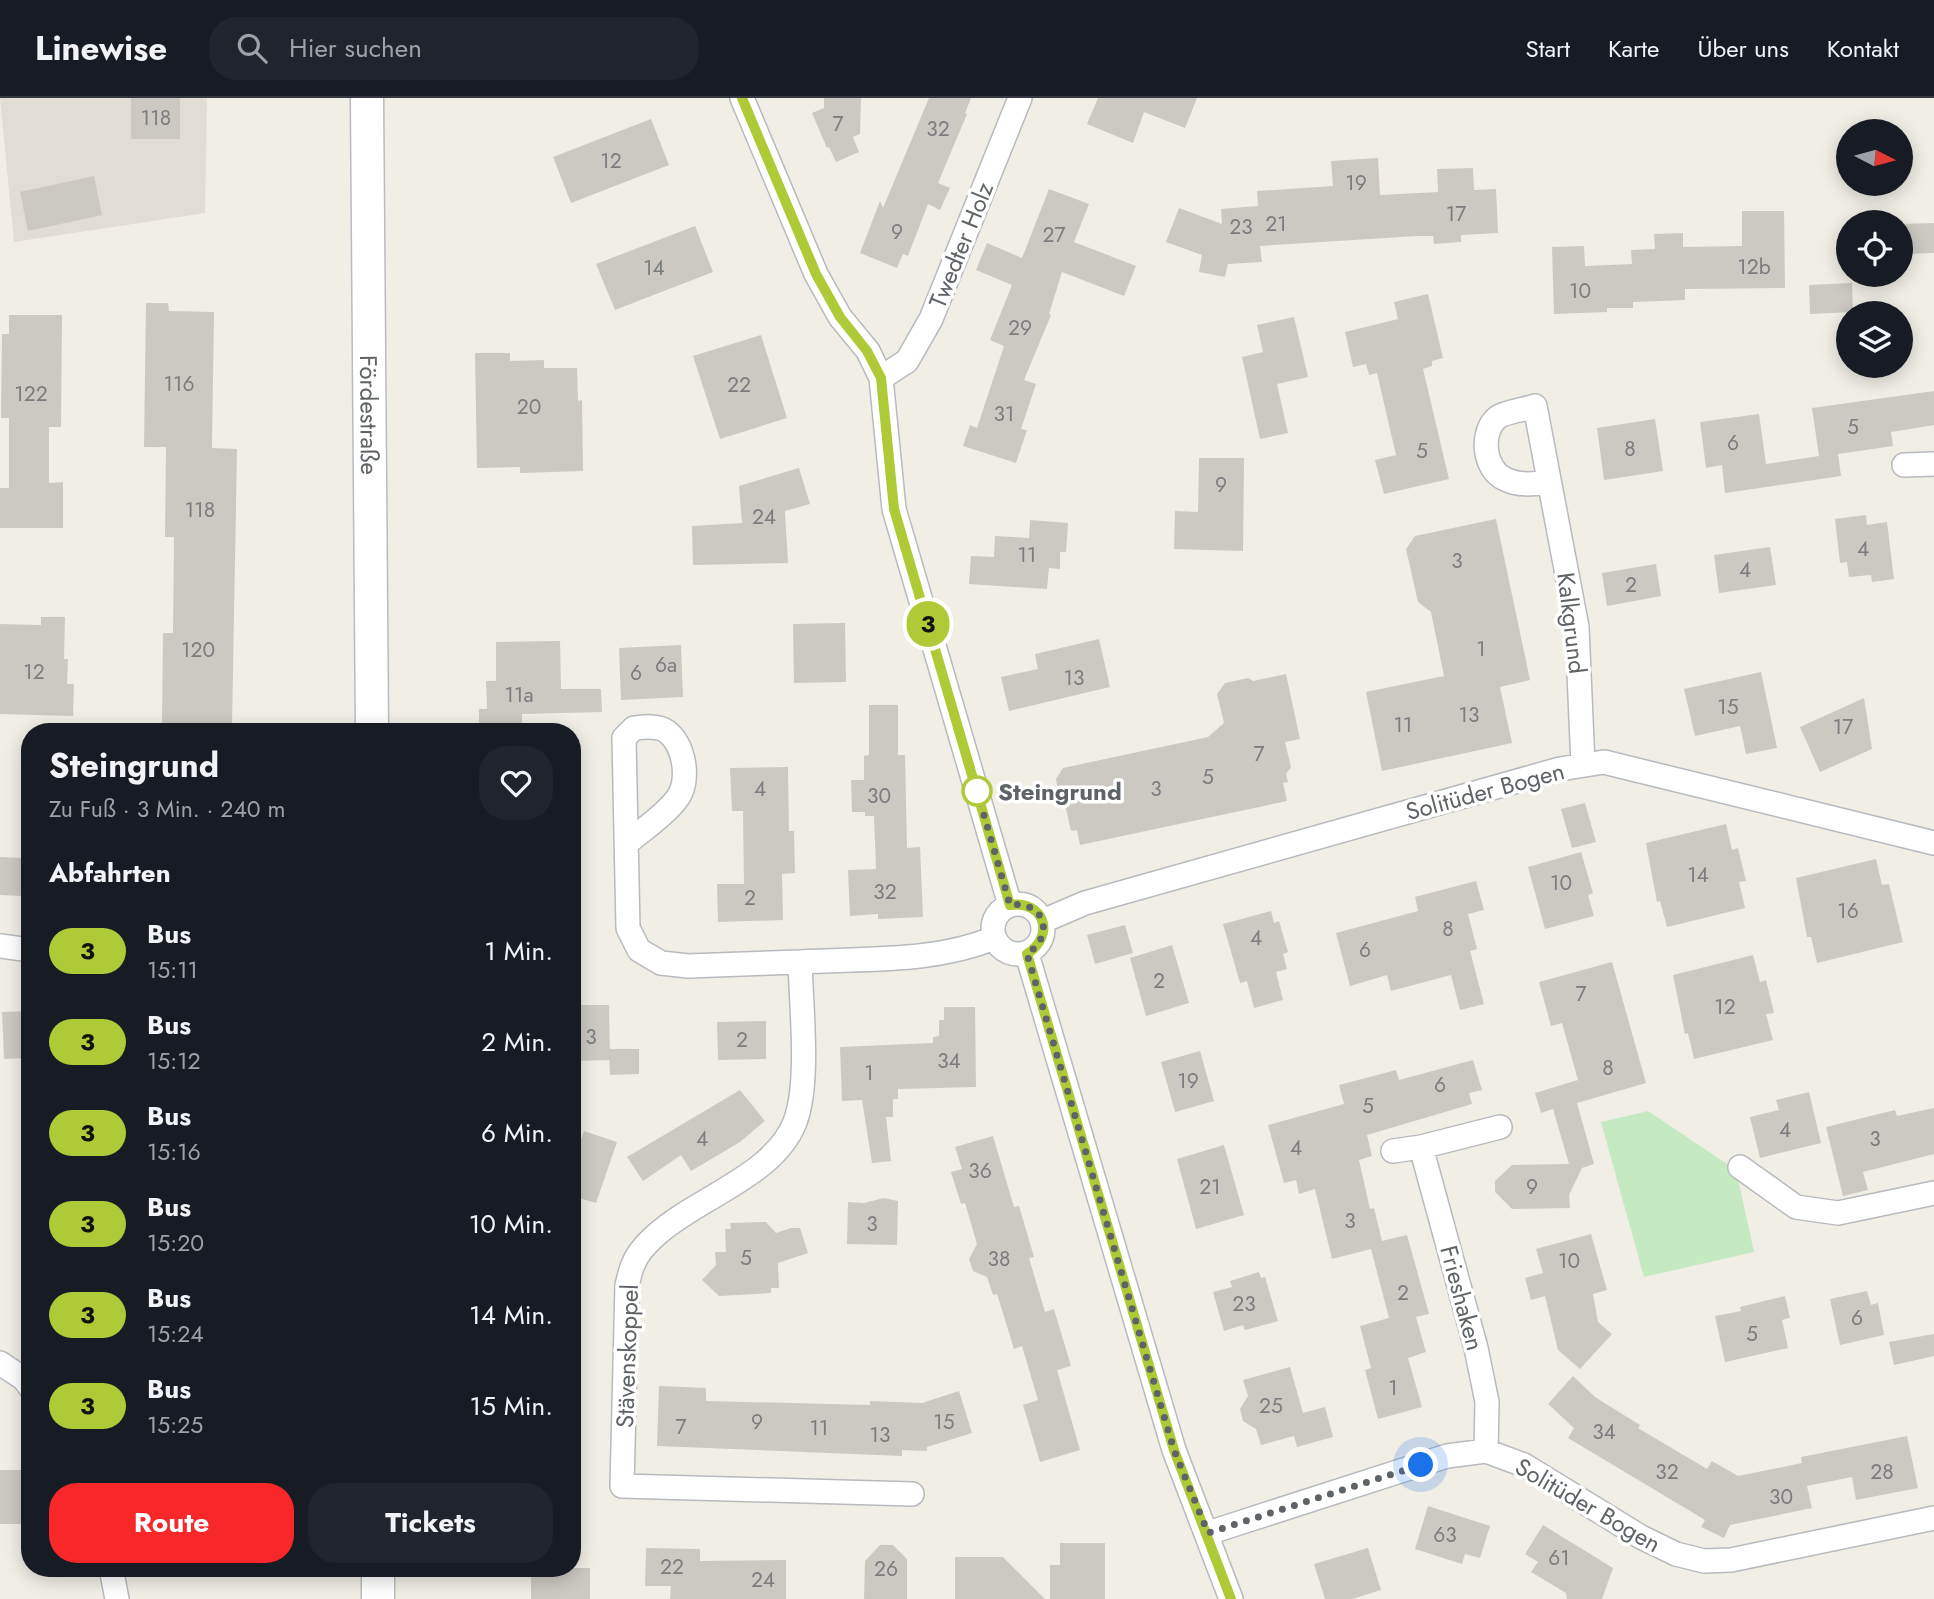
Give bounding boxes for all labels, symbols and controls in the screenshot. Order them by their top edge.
search box [209,17,699,80]
text: Linewise [35,25,167,72]
icon: search [233,29,271,67]
text: Hier suchen [289,29,422,67]
text: Start [1526,31,1570,66]
text: Karte [1608,31,1659,66]
text: Über uns [1697,31,1789,66]
text: Kontakt [1827,31,1899,66]
house number: 118 [141,103,171,133]
house number: 7 [832,109,844,139]
house number: 32 [926,114,950,144]
north arrow [1836,119,1913,196]
map controls [1836,119,1913,378]
house number: 12 [600,146,622,176]
house number: 19 [1345,168,1367,198]
street label: Twedter Holz [920,177,1002,313]
house number: 17 [1446,199,1466,229]
house number: 21 [1265,209,1287,239]
button: locate [1836,210,1913,287]
house number: 23 [1229,212,1253,242]
house number: 9 [891,217,903,247]
house number: 27 [1043,220,1065,250]
house number: 12b [1737,252,1771,282]
house number: 14 [643,253,665,283]
house number: 10 [1569,276,1591,306]
button: layers [1836,301,1913,378]
house number: 29 [1008,313,1032,343]
street label: Fördestraße [352,355,387,475]
house number: 116 [164,369,195,399]
house number: 22 [727,370,751,400]
house number: 122 [14,379,48,409]
house number: 20 [517,392,541,422]
house number: 31 [994,399,1014,429]
house number: 5 [1847,412,1859,442]
house number: 6 [1727,428,1739,458]
house number: 8 [1624,434,1636,464]
house number: 5 [1416,436,1428,466]
house number: 9 [1215,470,1227,500]
house number: 118 [185,495,215,525]
house number: 24 [752,502,776,532]
house number: 4 [1857,534,1869,564]
house number: 11 [1018,540,1036,570]
house number: 3 [1451,546,1463,576]
house number: 4 [1739,555,1751,585]
street label: Kalkgrund [1548,570,1596,676]
house number: 2 [1625,570,1637,600]
line badge: 3 [905,601,951,647]
text: 3 [921,606,935,641]
house number: 1 [1476,634,1486,664]
house number: 120 [181,635,215,665]
house number: 6a [655,650,677,680]
house number: 12 [23,657,45,687]
house number: 6 [630,658,642,688]
house number: 13 [1064,663,1084,693]
house number: 11a [504,680,534,710]
house number: 15 [1717,692,1739,722]
house number: 13 [1459,700,1479,730]
house number: 11 [1394,710,1412,740]
house number: 17 [1833,712,1853,742]
house number: 7 [1253,739,1265,769]
text: Steingrund [49,742,219,789]
button: heart [479,746,553,820]
street label: Solitüder Bogen [1402,753,1568,829]
house number: 5 [1202,762,1214,792]
house number: 4 [754,774,766,804]
place label: Steingrund [998,774,1122,809]
house number: 3 [1150,774,1162,804]
marker: Steingrund [962,776,992,806]
house number: 30 [867,781,891,811]
text: Zu Fuß · 3 Min. · 240 m [49,792,286,826]
text: Abfahrten [49,854,171,892]
house number: 14 [1687,860,1709,890]
house number: 10 [1550,868,1572,898]
house number: 32 [873,877,897,907]
house number: 2 [744,883,756,913]
house number: 16 [1837,896,1859,926]
house number: 8 [1442,914,1454,944]
text: Bus [147,915,191,953]
house number: 4 [1250,923,1262,953]
text: 1 Min. [484,932,553,970]
text: 3 [80,933,95,968]
house number: 6 [1359,935,1371,965]
text: 15:11 [147,953,198,987]
house number: 2 [1153,966,1165,996]
house number: 7 [1575,979,1587,1009]
house number: 12 [1714,992,1736,1022]
text: Bus [147,1006,191,1044]
house number: 3 [585,1022,597,1052]
text: 2 Min. [481,1023,553,1061]
text: 3 [80,1024,95,1059]
house number: 2 [736,1025,748,1055]
text: 15:12 [147,1044,201,1078]
house number: 34 [937,1046,961,1076]
house number: 8 [1602,1053,1614,1083]
house number: 1 [864,1058,874,1088]
house number: 19 [1177,1066,1199,1096]
house number: 6 [1434,1070,1446,1100]
house number: 5 [1362,1091,1374,1121]
text: Bus [147,1097,191,1135]
text: 6 Min. [481,1114,553,1152]
text: 3 [80,1115,95,1150]
house number: 4 [1779,1115,1791,1145]
house number: 4 [696,1124,708,1154]
house number: 3 [1869,1124,1881,1154]
house number: 4 [1290,1133,1302,1163]
text: 15:16 [147,1135,201,1169]
house number: 36 [968,1156,992,1186]
house number: 21 [1199,1172,1221,1202]
house number: 9 [1526,1172,1538,1202]
text: Bus [147,1188,191,1226]
text: 10 Min. [469,1205,553,1243]
text: 3 [80,1206,95,1241]
house number: 3 [1344,1206,1356,1236]
house number: 3 [866,1209,878,1239]
text: 15:20 [147,1226,204,1260]
street label: Frieshaken [1431,1242,1493,1354]
house number: 5 [740,1243,752,1273]
house number: 38 [988,1244,1010,1274]
house number: 10 [1558,1246,1580,1276]
house number: 2 [1397,1278,1409,1308]
text: Bus [147,1279,191,1317]
street label: Stävenskoppel [607,1284,647,1428]
house number: 23 [1232,1289,1256,1319]
text: 14 Min. [469,1296,553,1334]
text: 3 [80,1297,95,1332]
house number: 6 [1851,1303,1863,1333]
text: 15:24 [147,1317,204,1351]
house number: 5 [1746,1319,1758,1349]
text: Bus [147,1370,191,1408]
house number: 1 [1388,1373,1398,1403]
text: 15 Min. [470,1387,553,1425]
text: 3 [80,1388,95,1423]
house number: 25 [1259,1391,1283,1421]
house number: 9 [751,1407,763,1437]
house number: 15 [933,1407,955,1437]
text: 15:25 [147,1408,203,1442]
house number: 7 [675,1412,687,1442]
house number: 11 [810,1413,828,1443]
house number: 34 [1592,1417,1616,1447]
house number: 13 [870,1420,890,1450]
your location [1403,1447,1438,1482]
street label: Solitüder Bogen [1509,1449,1667,1561]
house number: 32 [1655,1457,1679,1487]
house number: 28 [1870,1457,1894,1487]
house number: 30 [1769,1482,1793,1512]
button: Route [49,1483,294,1563]
button: Tickets [308,1483,553,1563]
house number: 63 [1433,1520,1457,1550]
house number: 61 [1548,1543,1570,1573]
house number: 22 [660,1552,684,1582]
house number: 26 [874,1554,898,1584]
house number: 24 [751,1565,775,1595]

